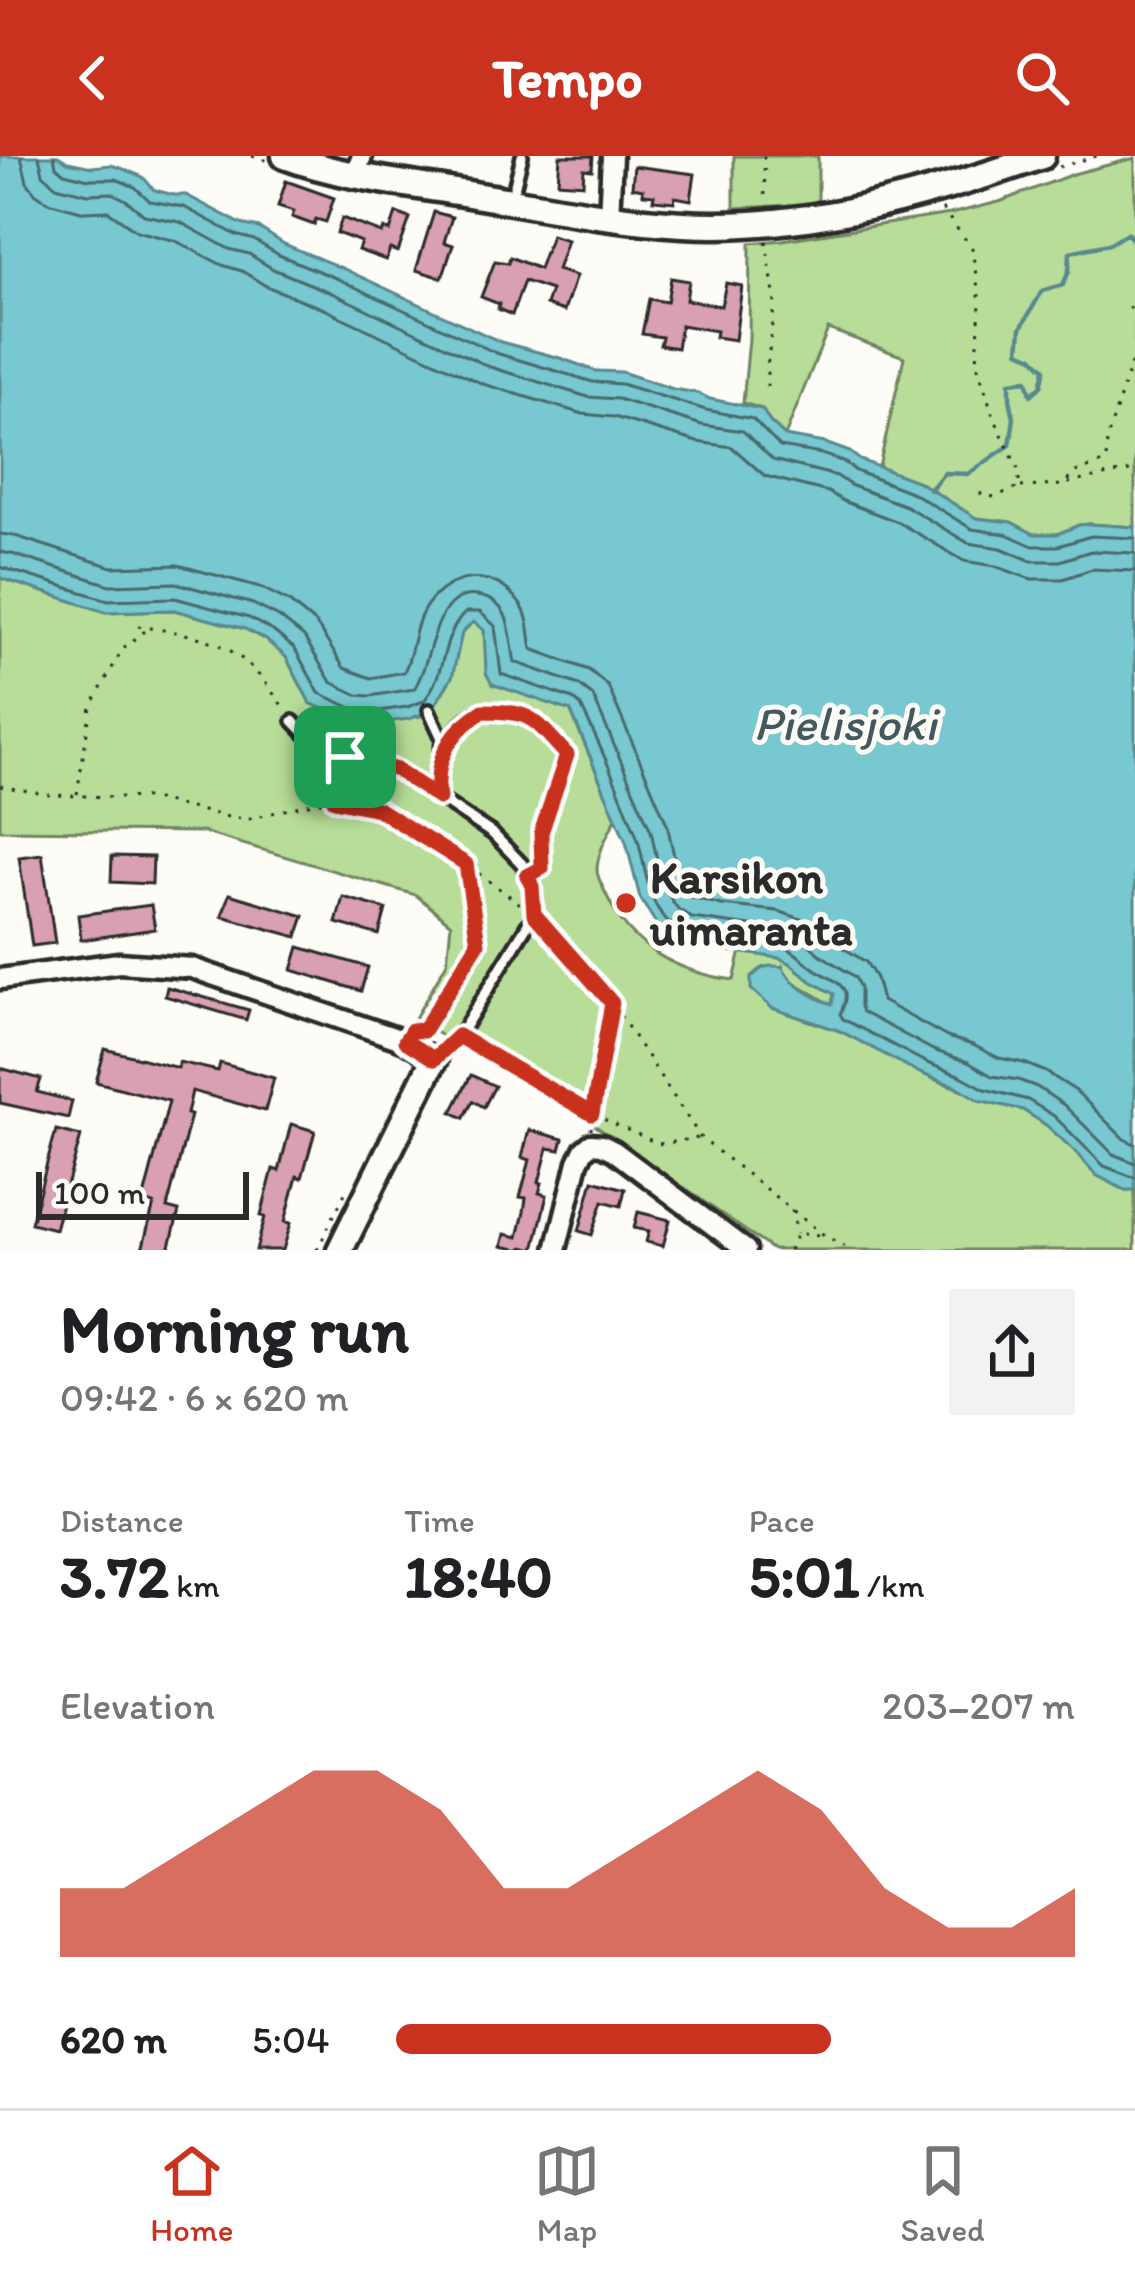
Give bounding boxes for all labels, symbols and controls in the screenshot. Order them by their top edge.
icon: back [60,45,126,111]
icon: search [1009,45,1075,111]
text: Tempo [492,46,643,111]
water label: Pielisjoki [753,694,941,752]
pin [294,706,396,808]
icon: arrive [312,724,378,790]
place label: Karsikon uimaranta [649,850,853,956]
marker: Karsikon uimaranta [613,890,639,916]
scale bar [36,1166,249,1219]
text: 100 m [54,1173,145,1212]
text: Morning run [60,1289,409,1369]
button: share [949,1289,1075,1415]
text: 09:42 · 6 × 620 m [60,1374,349,1421]
text: Distance [60,1501,184,1540]
text: Time [404,1501,475,1540]
text: Pace [749,1501,815,1540]
text: 3.72 [60,1540,169,1612]
text: 18:40 [404,1540,553,1612]
text: 5:01 [749,1540,860,1612]
text: km [169,1566,220,1605]
text: /km [860,1566,925,1605]
text: Elevation [60,1682,215,1729]
text: 203–207 m [882,1682,1075,1729]
text: 620 m [60,2016,167,2063]
text: 5:04 [252,2016,330,2063]
tab: Home [150,2138,233,2249]
tab: Map [534,2138,600,2249]
tab: Saved [901,2138,985,2249]

